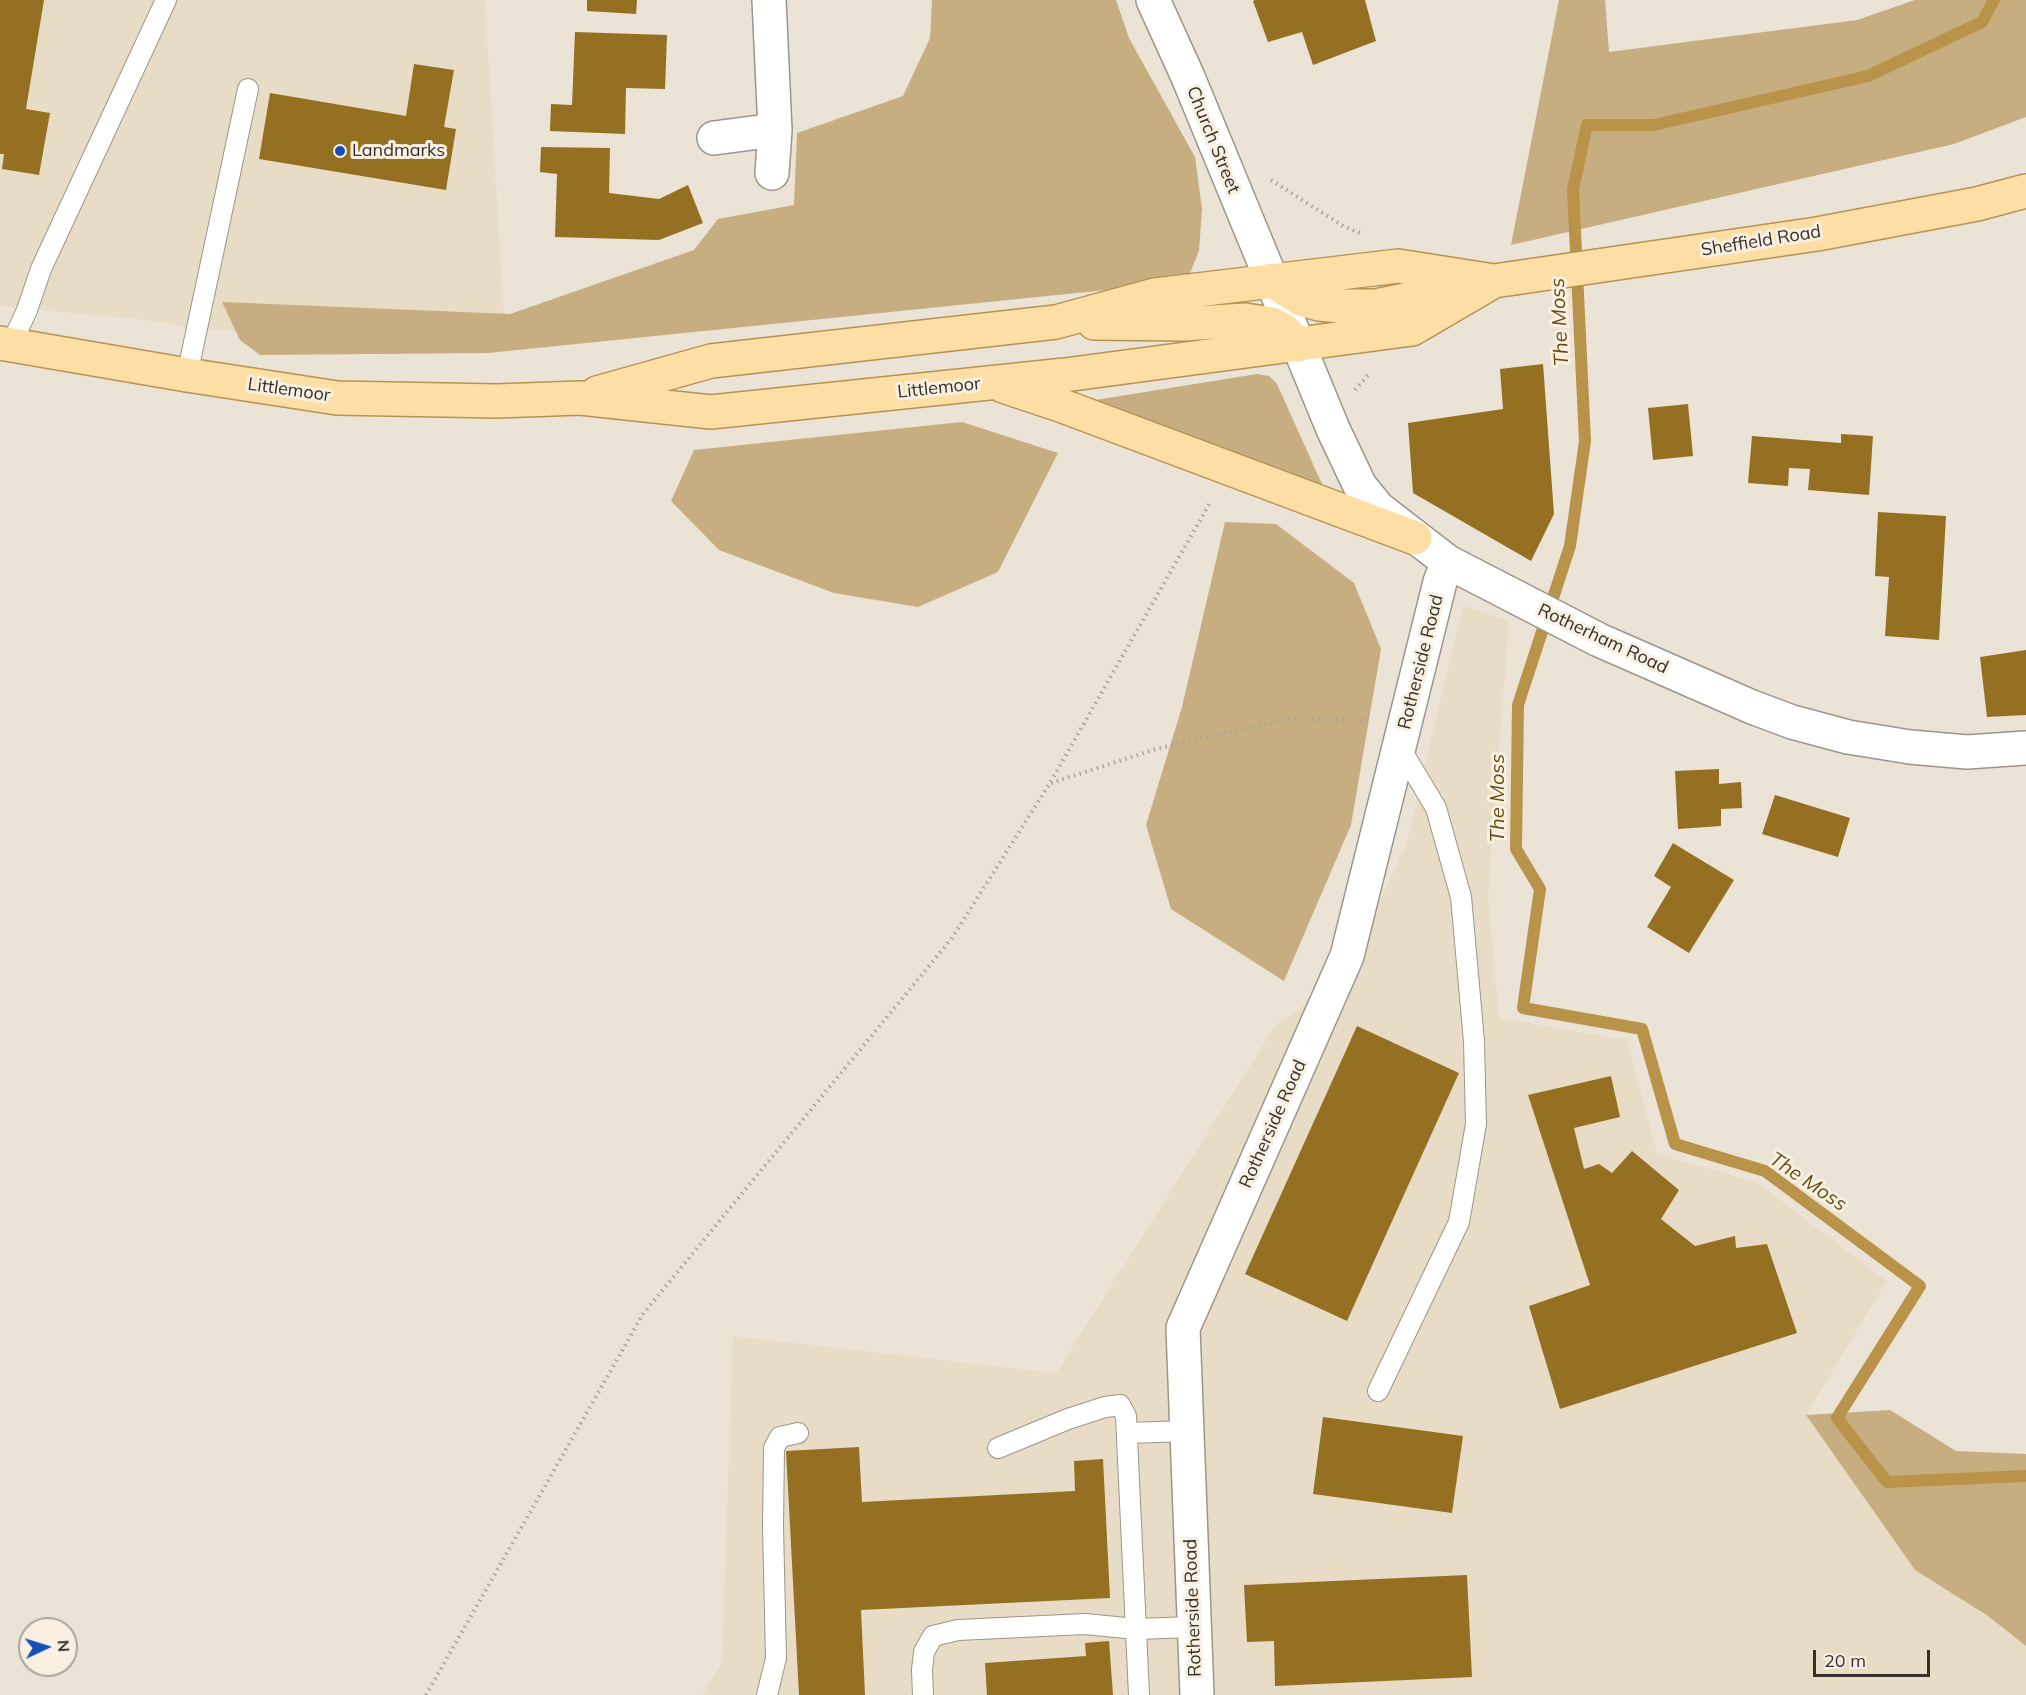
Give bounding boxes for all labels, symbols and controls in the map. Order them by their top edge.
street label: Church Street [1182,83,1244,197]
place label: Landmarks [352,140,445,162]
marker: Landmarks [333,144,347,158]
street label: Sheffield Road [1699,221,1823,261]
water label: The Moss [1546,277,1574,367]
street label: Littlemoor [246,373,332,407]
street label: Littlemoor [896,373,982,403]
street label: Rotherside Road [1394,592,1448,732]
street label: Rotherham Road [1534,599,1672,679]
water label: The Moss [1486,754,1510,842]
street label: Rotherside Road [1235,1057,1311,1191]
water label: The Moss [1765,1147,1851,1217]
street label: Rotherside Road [1180,1539,1206,1677]
north arrow [18,1617,78,1677]
scale bar [1816,1638,1933,1676]
text: N [54,1639,74,1653]
text: 20 m [1824,1649,1866,1672]

